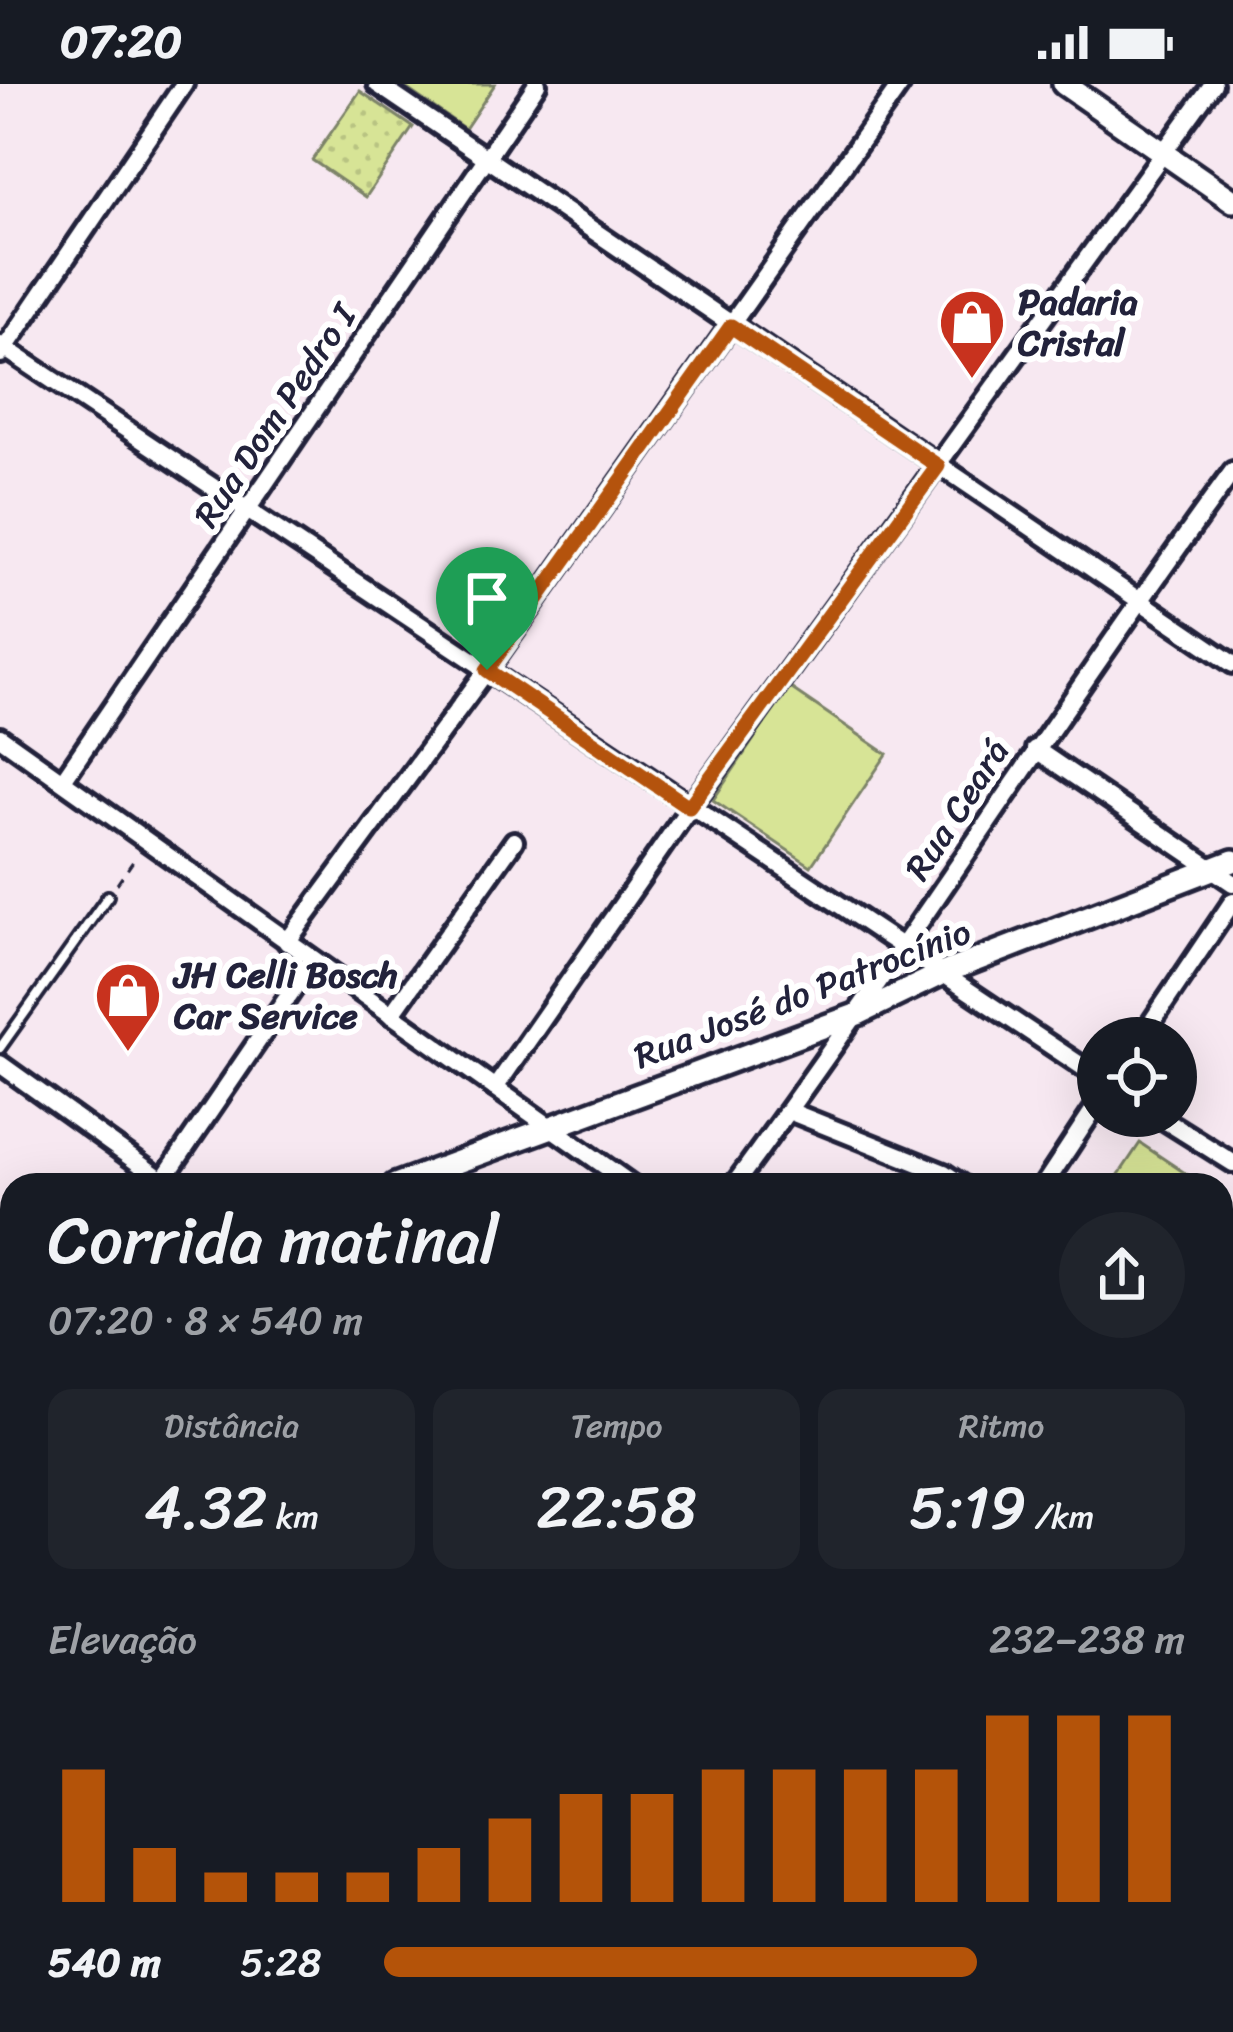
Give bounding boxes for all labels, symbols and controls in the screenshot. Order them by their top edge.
text: 07:20 [60,2,182,82]
place label: Padaria Cristal [1017,270,1138,375]
shop icon: Padaria Cristal [937,287,1007,381]
street label: Rua Dom Pedro I [176,288,376,541]
pin [436,547,538,670]
icon: arrive [454,565,520,631]
street label: Rua Ceará [887,725,1027,894]
street label: Rua José do Patrocínio [624,900,980,1088]
place label: JH Celli Bosch Car Service [172,943,398,1048]
shop icon: JH Celli Bosch Car Service [93,960,163,1054]
map controls [1077,1017,1197,1137]
button: locate [1077,1017,1197,1137]
text: Corrida matinal [48,1182,499,1299]
button: share [1059,1212,1185,1338]
text: 07:20 · 8 × 540 m [48,1286,363,1355]
text: Distância [164,1397,299,1455]
text: Tempo [571,1397,662,1455]
text: Ritmo [959,1397,1044,1455]
text: 4.32 [144,1455,267,1561]
text: 22:58 [536,1455,697,1561]
text: 5:19 [909,1455,1026,1561]
text: km [267,1488,319,1546]
text: /km [1026,1488,1094,1546]
text: Elevação [48,1605,197,1674]
text: 232–238 m [989,1605,1185,1674]
text: 540 m [48,1928,161,1997]
text: 5:28 [240,1928,322,1997]

